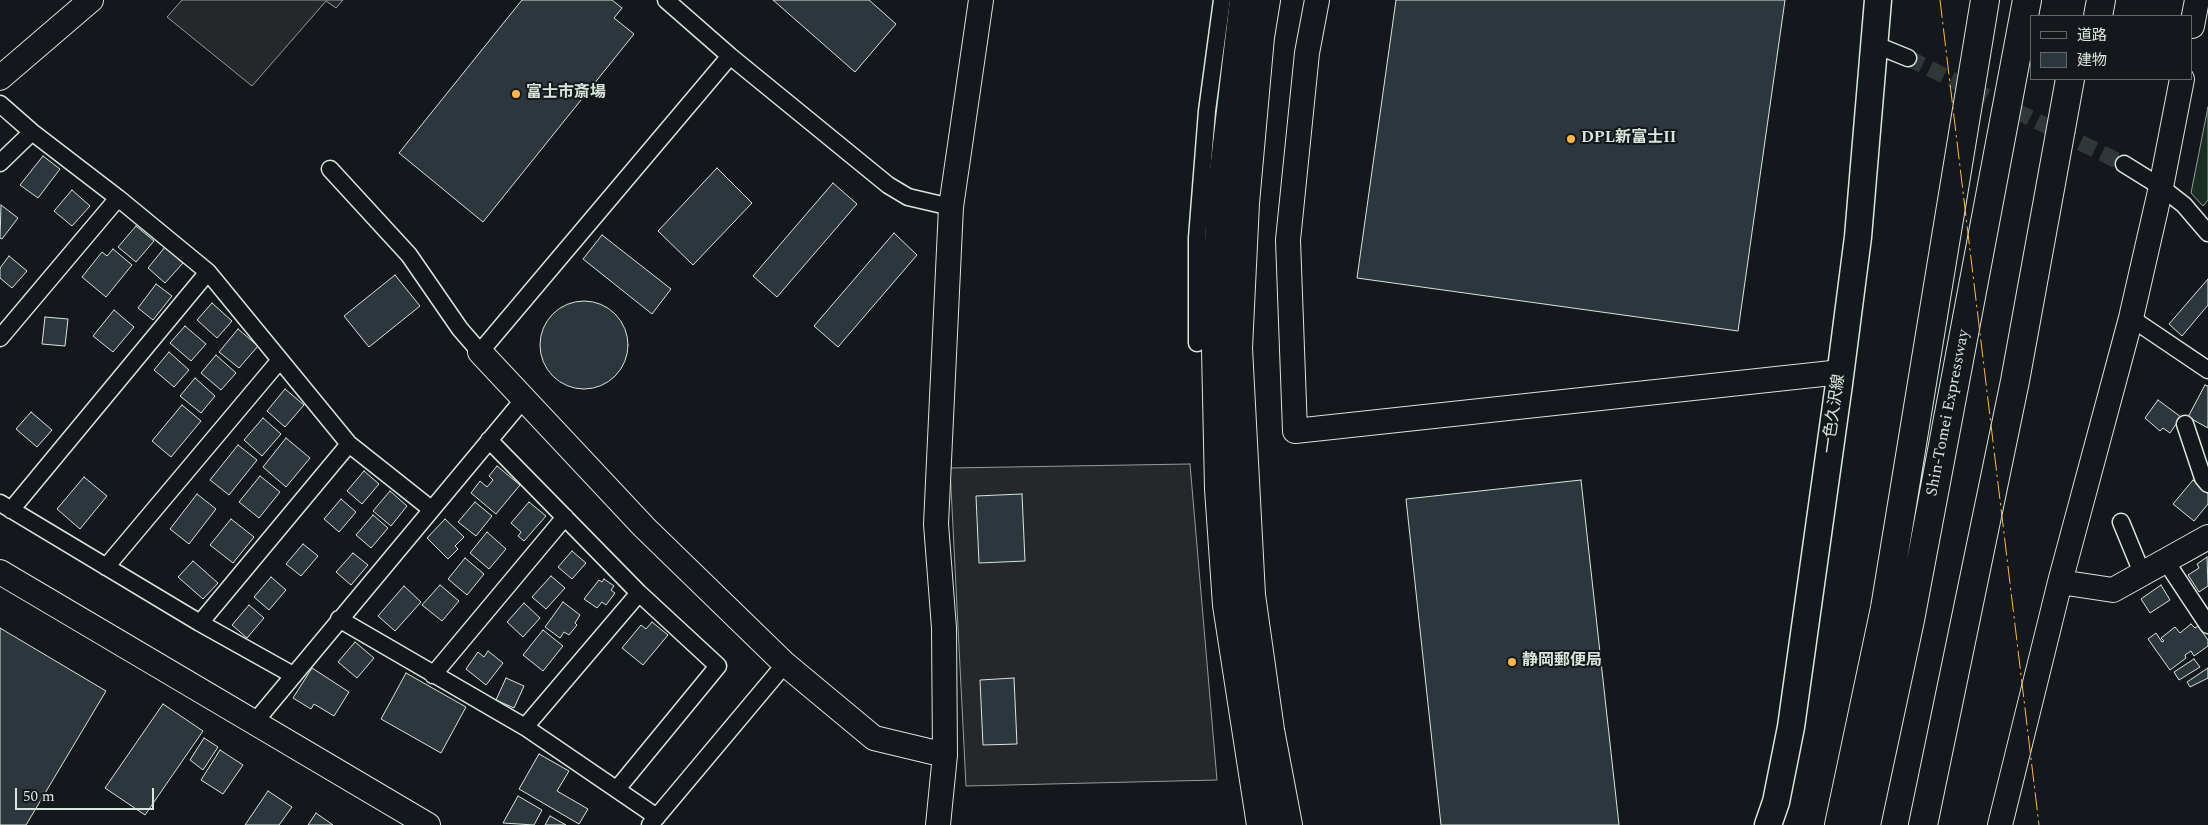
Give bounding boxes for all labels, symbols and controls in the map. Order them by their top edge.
legend [2030,15,2193,80]
text: 道路 [2077,24,2107,47]
text: 建物 [2077,49,2107,72]
place label: 富士市斎場 [526,84,606,104]
marker: 富士市斎場 [510,88,522,100]
place label: DPL新富士II [1581,129,1676,149]
marker: DPL新富士II [1565,133,1577,145]
street label: Shin-Tomei Expressway [1923,328,1975,498]
street label: 一色久沢線 [1820,373,1850,455]
place label: 静岡郵便局 [1522,652,1602,672]
marker: 静岡郵便局 [1506,656,1518,668]
scale bar [18,778,156,810]
text: 50 m [23,785,55,808]

